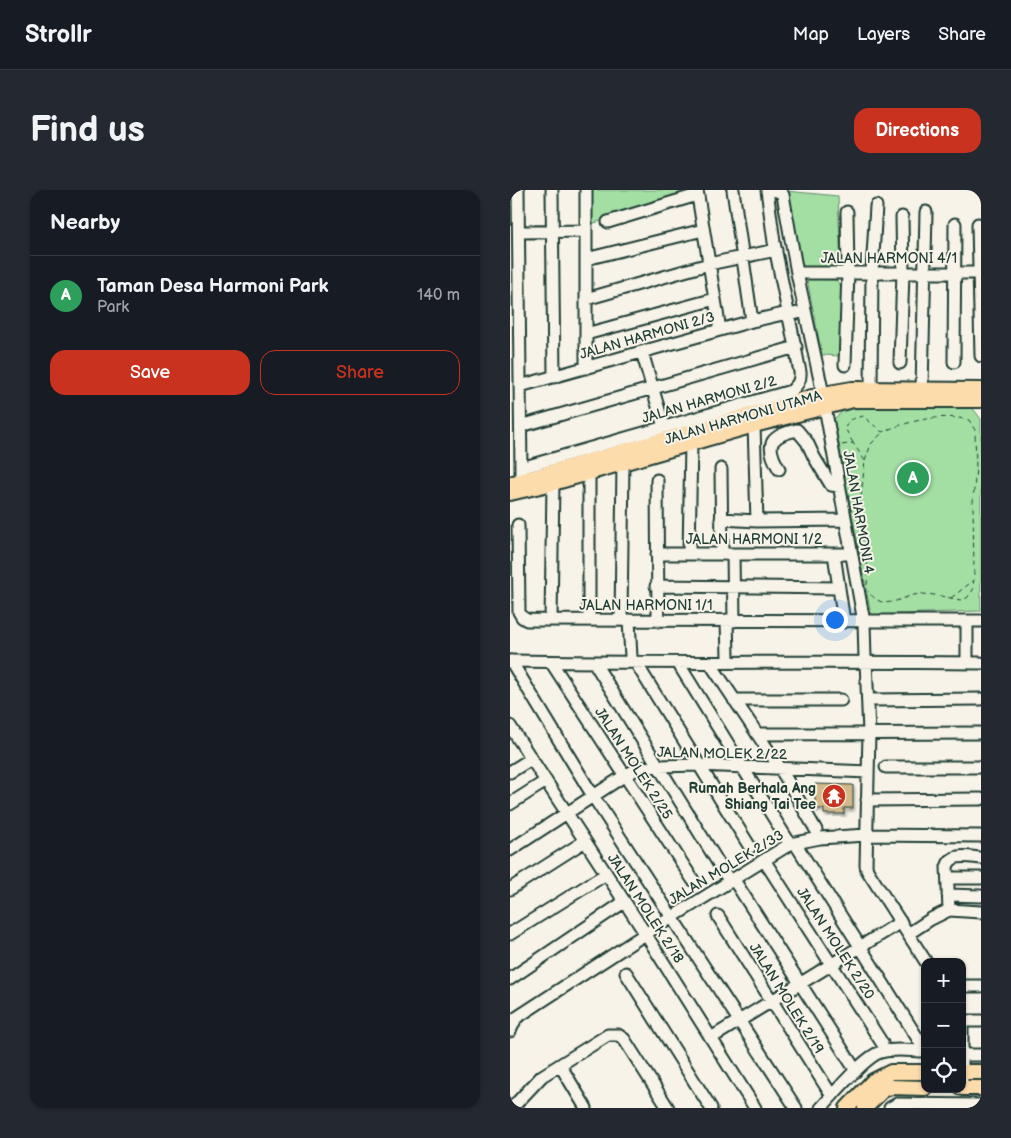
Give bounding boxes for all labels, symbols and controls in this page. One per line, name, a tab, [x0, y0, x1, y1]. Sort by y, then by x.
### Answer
text: Strollr	[25, 20, 92, 49]
text: Map	[793, 24, 829, 45]
text: Layers	[857, 24, 910, 45]
text: Share	[938, 24, 986, 45]
button: Directions	[854, 108, 981, 153]
text: Find us	[30, 109, 145, 152]
text: Nearby	[50, 210, 120, 235]
street label: JALAN HARMONI 4/1	[821, 250, 957, 267]
text: Taman Desa Harmoni Park	[97, 275, 328, 298]
text: A	[61, 286, 71, 305]
text: 140 m	[417, 286, 460, 305]
text: Park	[97, 298, 129, 317]
street label: JALAN HARMONI 2/3	[578, 308, 717, 363]
button: Save	[50, 350, 250, 395]
button: Share	[260, 350, 460, 395]
street label: JALAN HARMONI 2/2	[640, 372, 779, 427]
street label: JALAN HARMONI UTAMA	[663, 387, 824, 448]
street label: JALAN HARMONI 4	[839, 449, 878, 575]
pin: A	[897, 459, 929, 497]
street label: JALAN HARMONI 1/2	[686, 531, 823, 548]
street label: JALAN HARMONI 1/1	[579, 597, 713, 614]
your location	[822, 607, 848, 633]
street label: JALAN MOLEK 2/25	[591, 704, 676, 822]
street label: JALAN MOLEK 2/22	[657, 744, 788, 763]
place label: Rumah Berhala Ang Shiang Tai Tee	[689, 780, 816, 813]
temple icon: Rumah Berhala Ang Shiang Tai Tee	[821, 783, 847, 809]
street label: JALAN MOLEK 2/33	[666, 826, 787, 908]
street label: JALAN MOLEK 2/18	[604, 850, 687, 966]
street label: JALAN MOLEK 2/20	[793, 884, 878, 1002]
street label: JALAN MOLEK 2/19	[746, 940, 827, 1057]
map controls	[921, 958, 966, 1093]
button: +	[921, 958, 966, 1003]
button: −	[921, 1003, 966, 1048]
button: locate	[921, 1048, 966, 1093]

